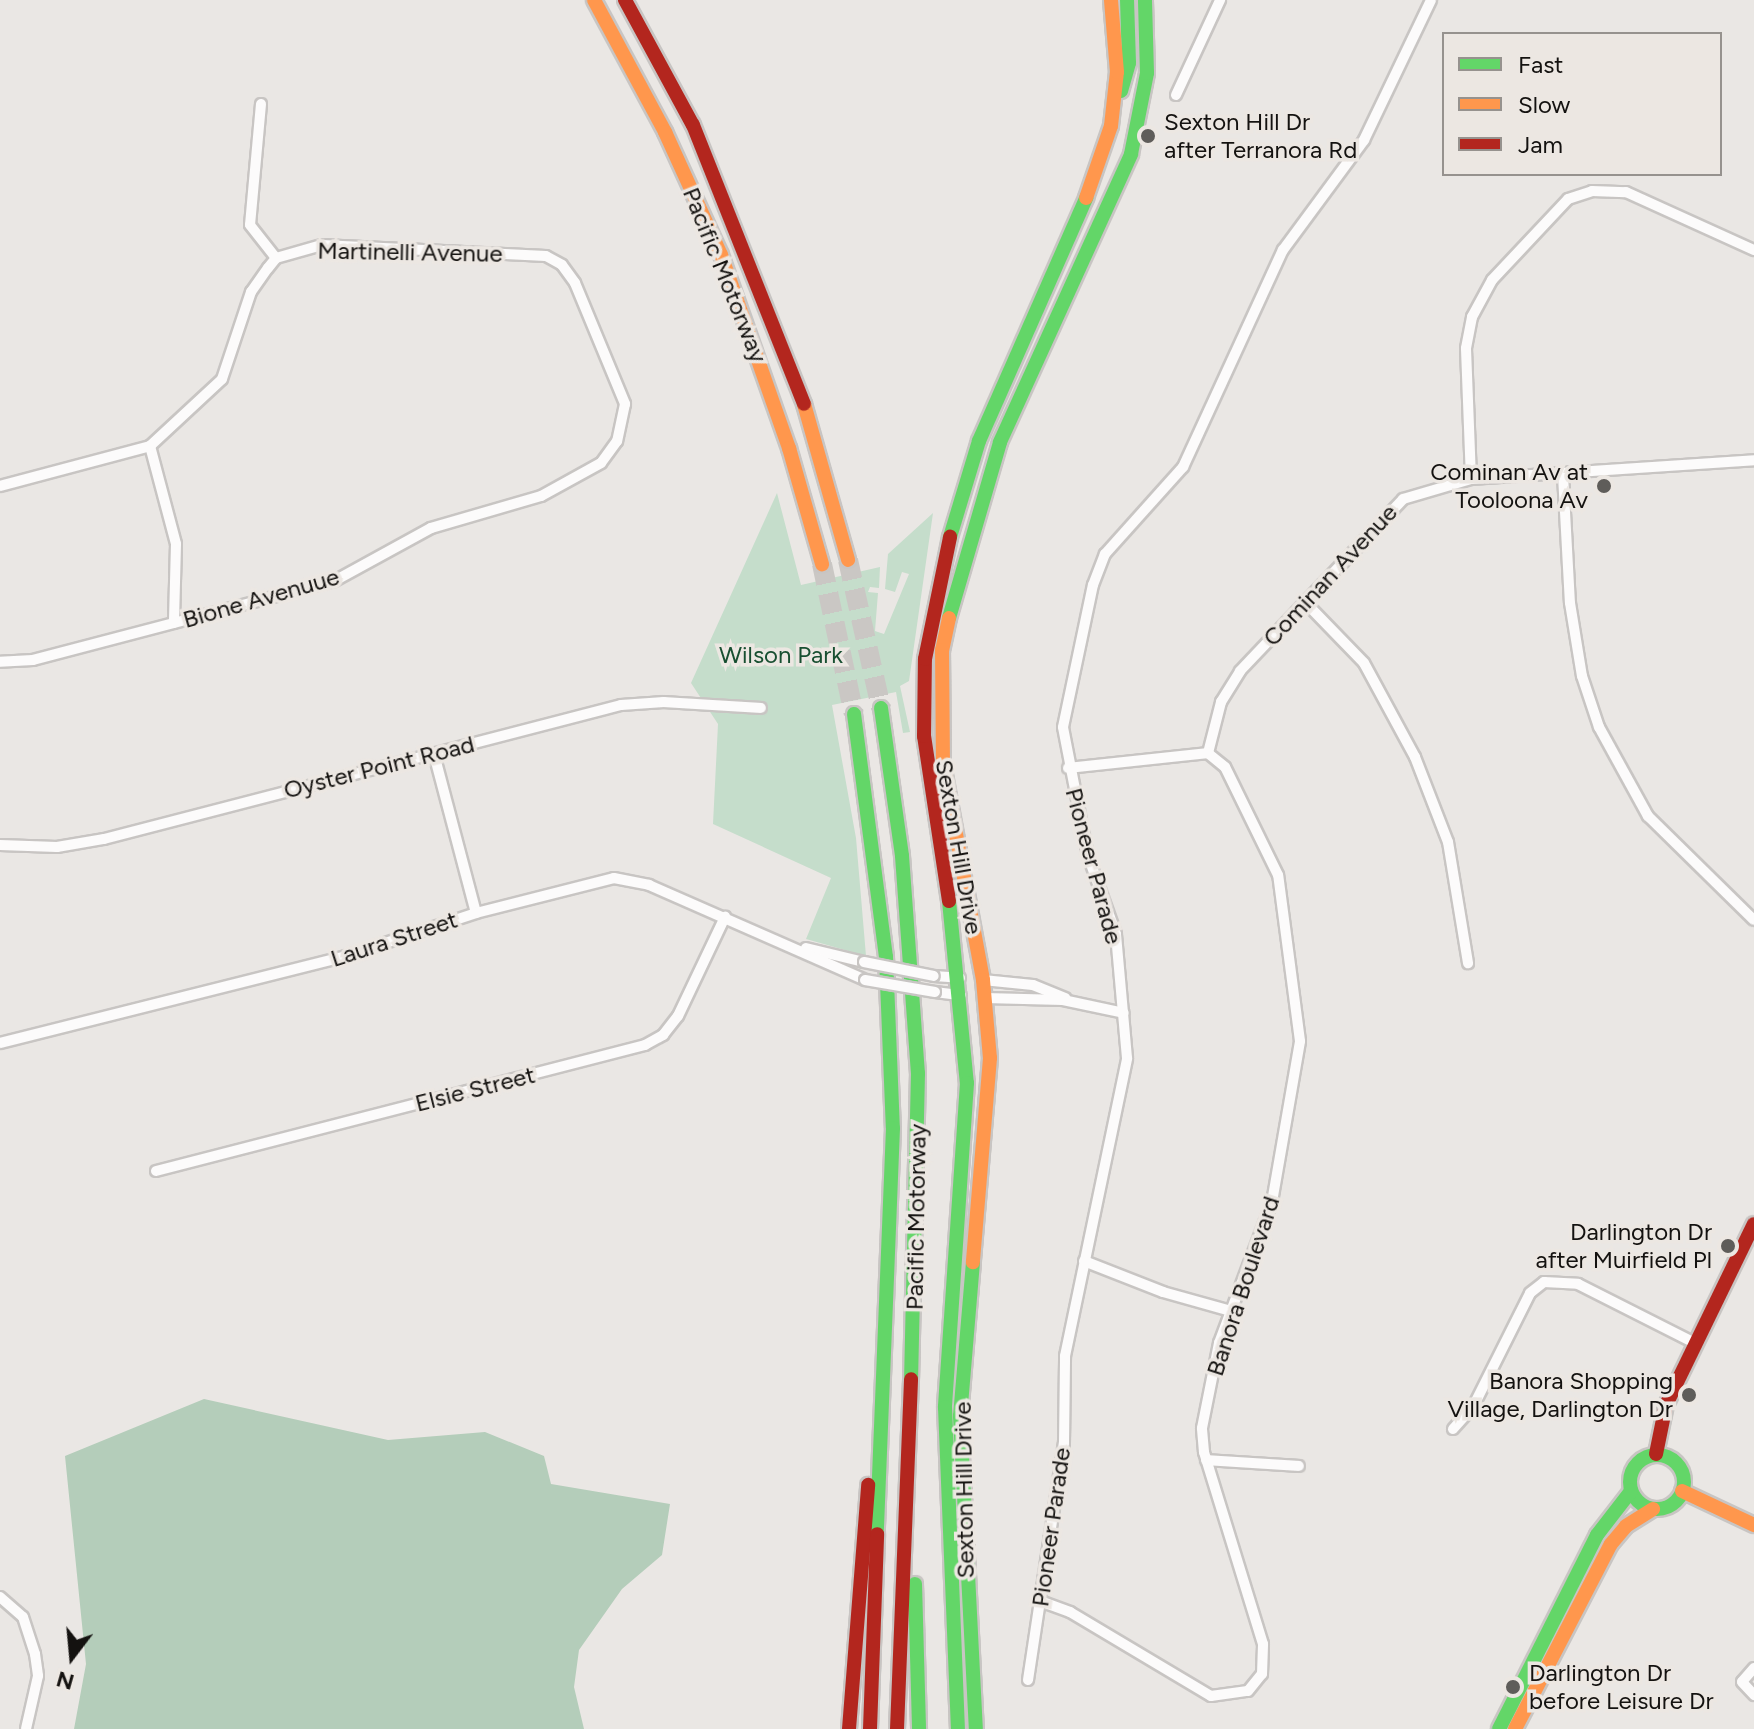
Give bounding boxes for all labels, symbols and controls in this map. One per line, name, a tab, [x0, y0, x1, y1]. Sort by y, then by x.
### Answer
legend	[1442, 32, 1722, 176]
text: Fast	[1518, 50, 1563, 79]
text: Slow	[1518, 90, 1570, 119]
place label: Sexton Hill Dr after Terranora Rd	[1164, 108, 1357, 164]
marker: Sexton Hill Dr after Terranora Rd	[1139, 127, 1157, 145]
text: Jam	[1518, 130, 1563, 159]
street label: Pacific Motorway	[677, 183, 773, 367]
street label: Martinelli Avenue	[317, 236, 503, 268]
place label: Cominan Av at Tooloona Av	[1430, 458, 1588, 514]
marker: Cominan Av at Tooloona Av	[1595, 477, 1613, 495]
street label: Cominan Avenue	[1257, 498, 1403, 652]
street label: Bione Avenuue	[180, 562, 342, 634]
park label: Wilson Park	[719, 641, 843, 669]
street label: Oyster Point Road	[281, 729, 477, 805]
street label: Sexton Hill Drive	[929, 757, 989, 937]
street label: Pioneer Parade	[1059, 785, 1129, 947]
street label: Laura Street	[327, 905, 461, 973]
street label: Elsie Street	[412, 1060, 538, 1118]
street label: Pacific Motorway	[900, 1124, 932, 1310]
street label: Banora Boulevard	[1200, 1193, 1286, 1379]
place label: Darlington Dr after Muirfield Pl	[1535, 1218, 1712, 1274]
marker: Darlington Dr after Muirfield Pl	[1719, 1237, 1737, 1255]
place label: Banora Shopping Village, Darlington Dr	[1447, 1367, 1673, 1423]
marker: Banora Shopping Village, Darlington Dr	[1680, 1386, 1698, 1404]
street label: Sexton Hill Drive	[948, 1401, 980, 1579]
street label: Pioneer Parade	[1026, 1446, 1076, 1608]
north arrow	[32, 1617, 112, 1697]
place label: Darlington Dr before Leisure Dr	[1529, 1659, 1714, 1715]
text: N	[53, 1665, 77, 1696]
marker: Darlington Dr before Leisure Dr	[1504, 1678, 1522, 1696]

